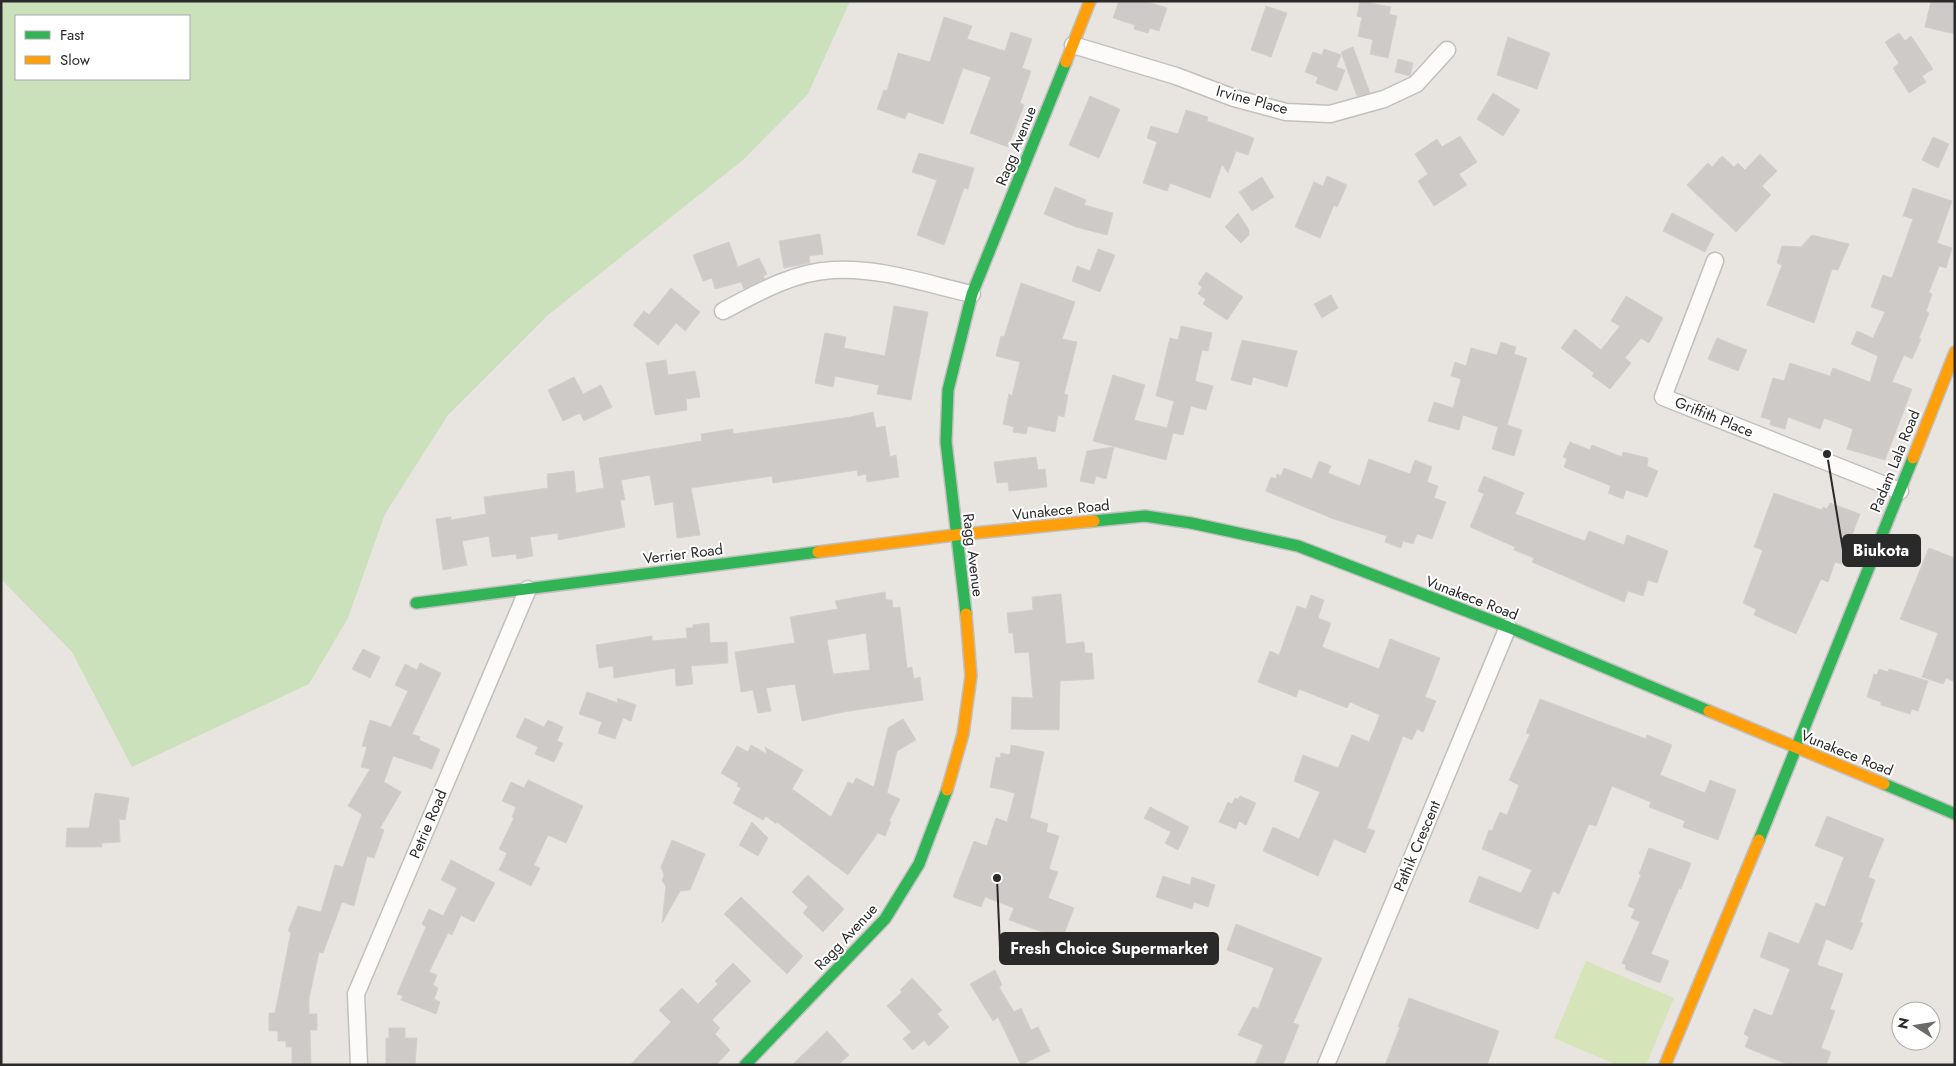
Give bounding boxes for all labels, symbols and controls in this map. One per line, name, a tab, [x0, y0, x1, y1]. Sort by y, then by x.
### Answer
legend	[15, 15, 190, 80]
text: Fast	[60, 24, 84, 46]
text: Slow	[60, 49, 91, 71]
street label: Irvine Place	[1214, 80, 1291, 120]
street label: Ragg Avenue	[990, 103, 1042, 189]
street label: Griffith Place	[1671, 391, 1757, 443]
street label: Padam Lala Road	[1864, 407, 1926, 515]
street label: Vunakece Road	[1011, 494, 1111, 526]
street label: Ragg Avenue	[957, 512, 989, 598]
callout: Biukota	[1843, 535, 1920, 566]
street label: Verrier Road	[642, 538, 724, 570]
text: Biukota	[1853, 539, 1909, 562]
street label: Vunakece Road	[1422, 570, 1522, 626]
street label: Vunakece Road	[1798, 725, 1896, 781]
street label: Petrie Road	[404, 786, 452, 862]
street label: Pathik Crescent	[1388, 797, 1446, 895]
street label: Ragg Avenue	[809, 899, 883, 975]
callout: Fresh Choice Supermarket	[1000, 933, 1218, 964]
text: Fresh Choice Supermarket	[1010, 937, 1209, 960]
north arrow	[1891, 1001, 1941, 1051]
text: N	[1892, 1016, 1914, 1031]

